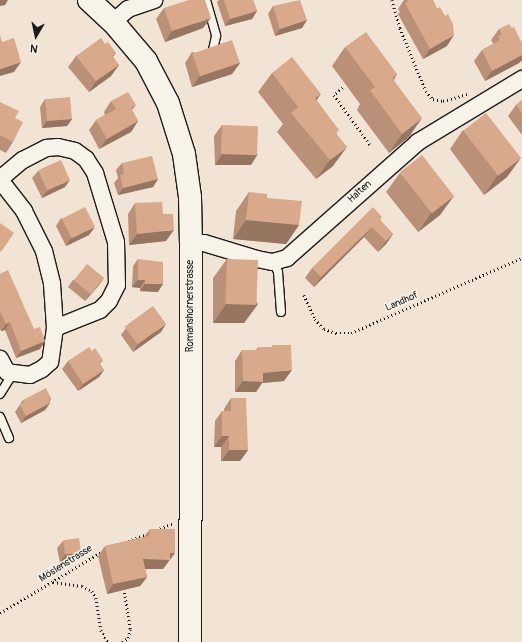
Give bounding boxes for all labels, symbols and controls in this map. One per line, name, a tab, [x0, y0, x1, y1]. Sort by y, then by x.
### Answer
north arrow	[16, 16, 56, 56]
text: N	[29, 41, 39, 55]
street label: Halten	[346, 178, 374, 206]
street label: Romanshornerstrasse	[185, 260, 197, 352]
street label: Landhof	[384, 289, 420, 315]
street label: Möslenstrasse	[37, 543, 95, 585]

